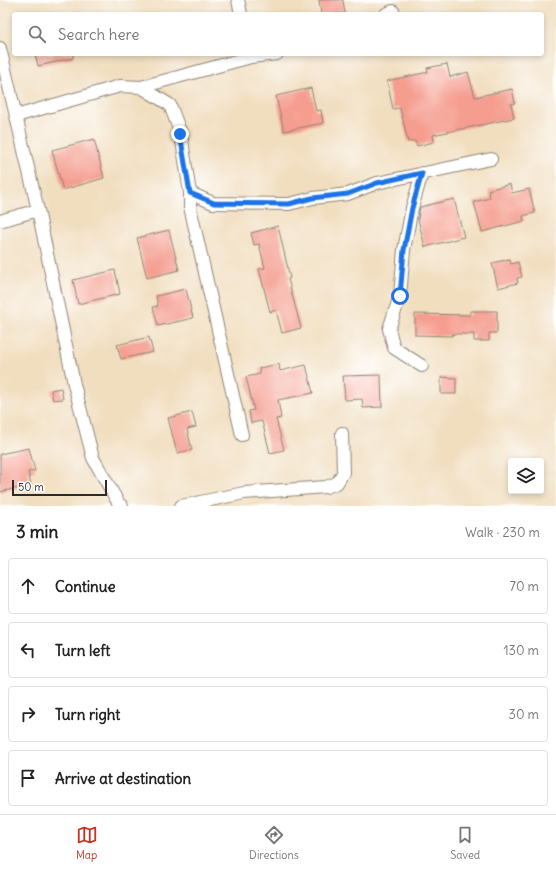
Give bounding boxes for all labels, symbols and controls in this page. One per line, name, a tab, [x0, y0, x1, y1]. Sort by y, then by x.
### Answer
search box	[12, 12, 544, 56]
icon: search	[26, 23, 48, 45]
text: Search here	[58, 25, 139, 44]
route end	[171, 125, 189, 143]
route start	[391, 287, 409, 305]
map controls	[508, 458, 544, 494]
button: layers	[508, 458, 544, 494]
scale bar	[12, 478, 107, 497]
text: 50 m	[18, 480, 44, 494]
text: 3 min	[16, 521, 58, 543]
text: Walk · 230 m	[465, 524, 540, 541]
icon: ahead	[17, 575, 39, 597]
text: Continue	[55, 577, 116, 596]
text: 70 m	[510, 578, 539, 595]
icon: left	[17, 639, 39, 661]
text: Turn left	[55, 641, 110, 660]
text: 130 m	[503, 642, 539, 659]
icon: right	[17, 703, 39, 725]
text: Turn right	[55, 705, 120, 724]
text: 30 m	[509, 706, 539, 723]
icon: arrive	[17, 767, 39, 789]
text: Arrive at destination	[55, 769, 191, 788]
tab: Map	[76, 824, 98, 862]
tab: Directions	[249, 824, 299, 862]
tab: Saved	[450, 824, 480, 862]

